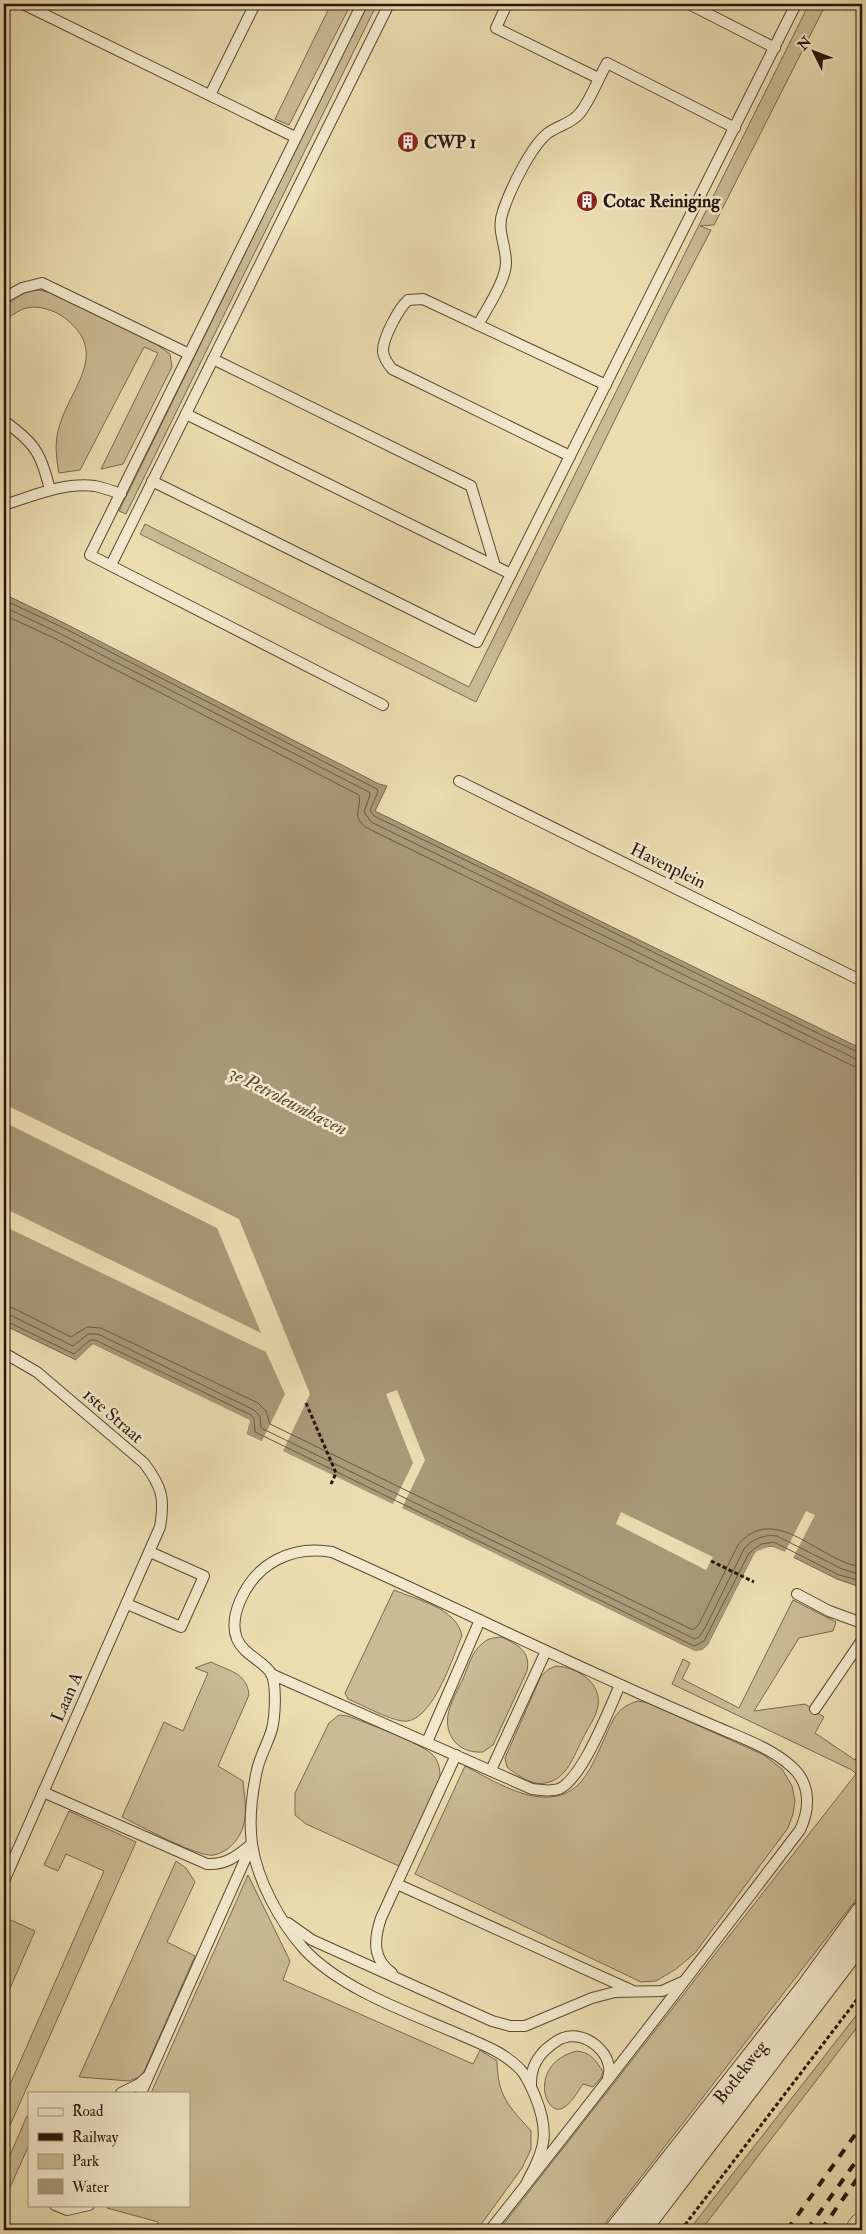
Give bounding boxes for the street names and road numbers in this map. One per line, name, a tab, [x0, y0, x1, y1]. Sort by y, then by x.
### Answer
street label: Havenplein	[626, 838, 710, 894]
street label: 1ste Straat	[78, 1383, 148, 1449]
street label: Laan A	[46, 1668, 88, 1726]
street label: Botlekweg	[708, 2035, 773, 2108]

